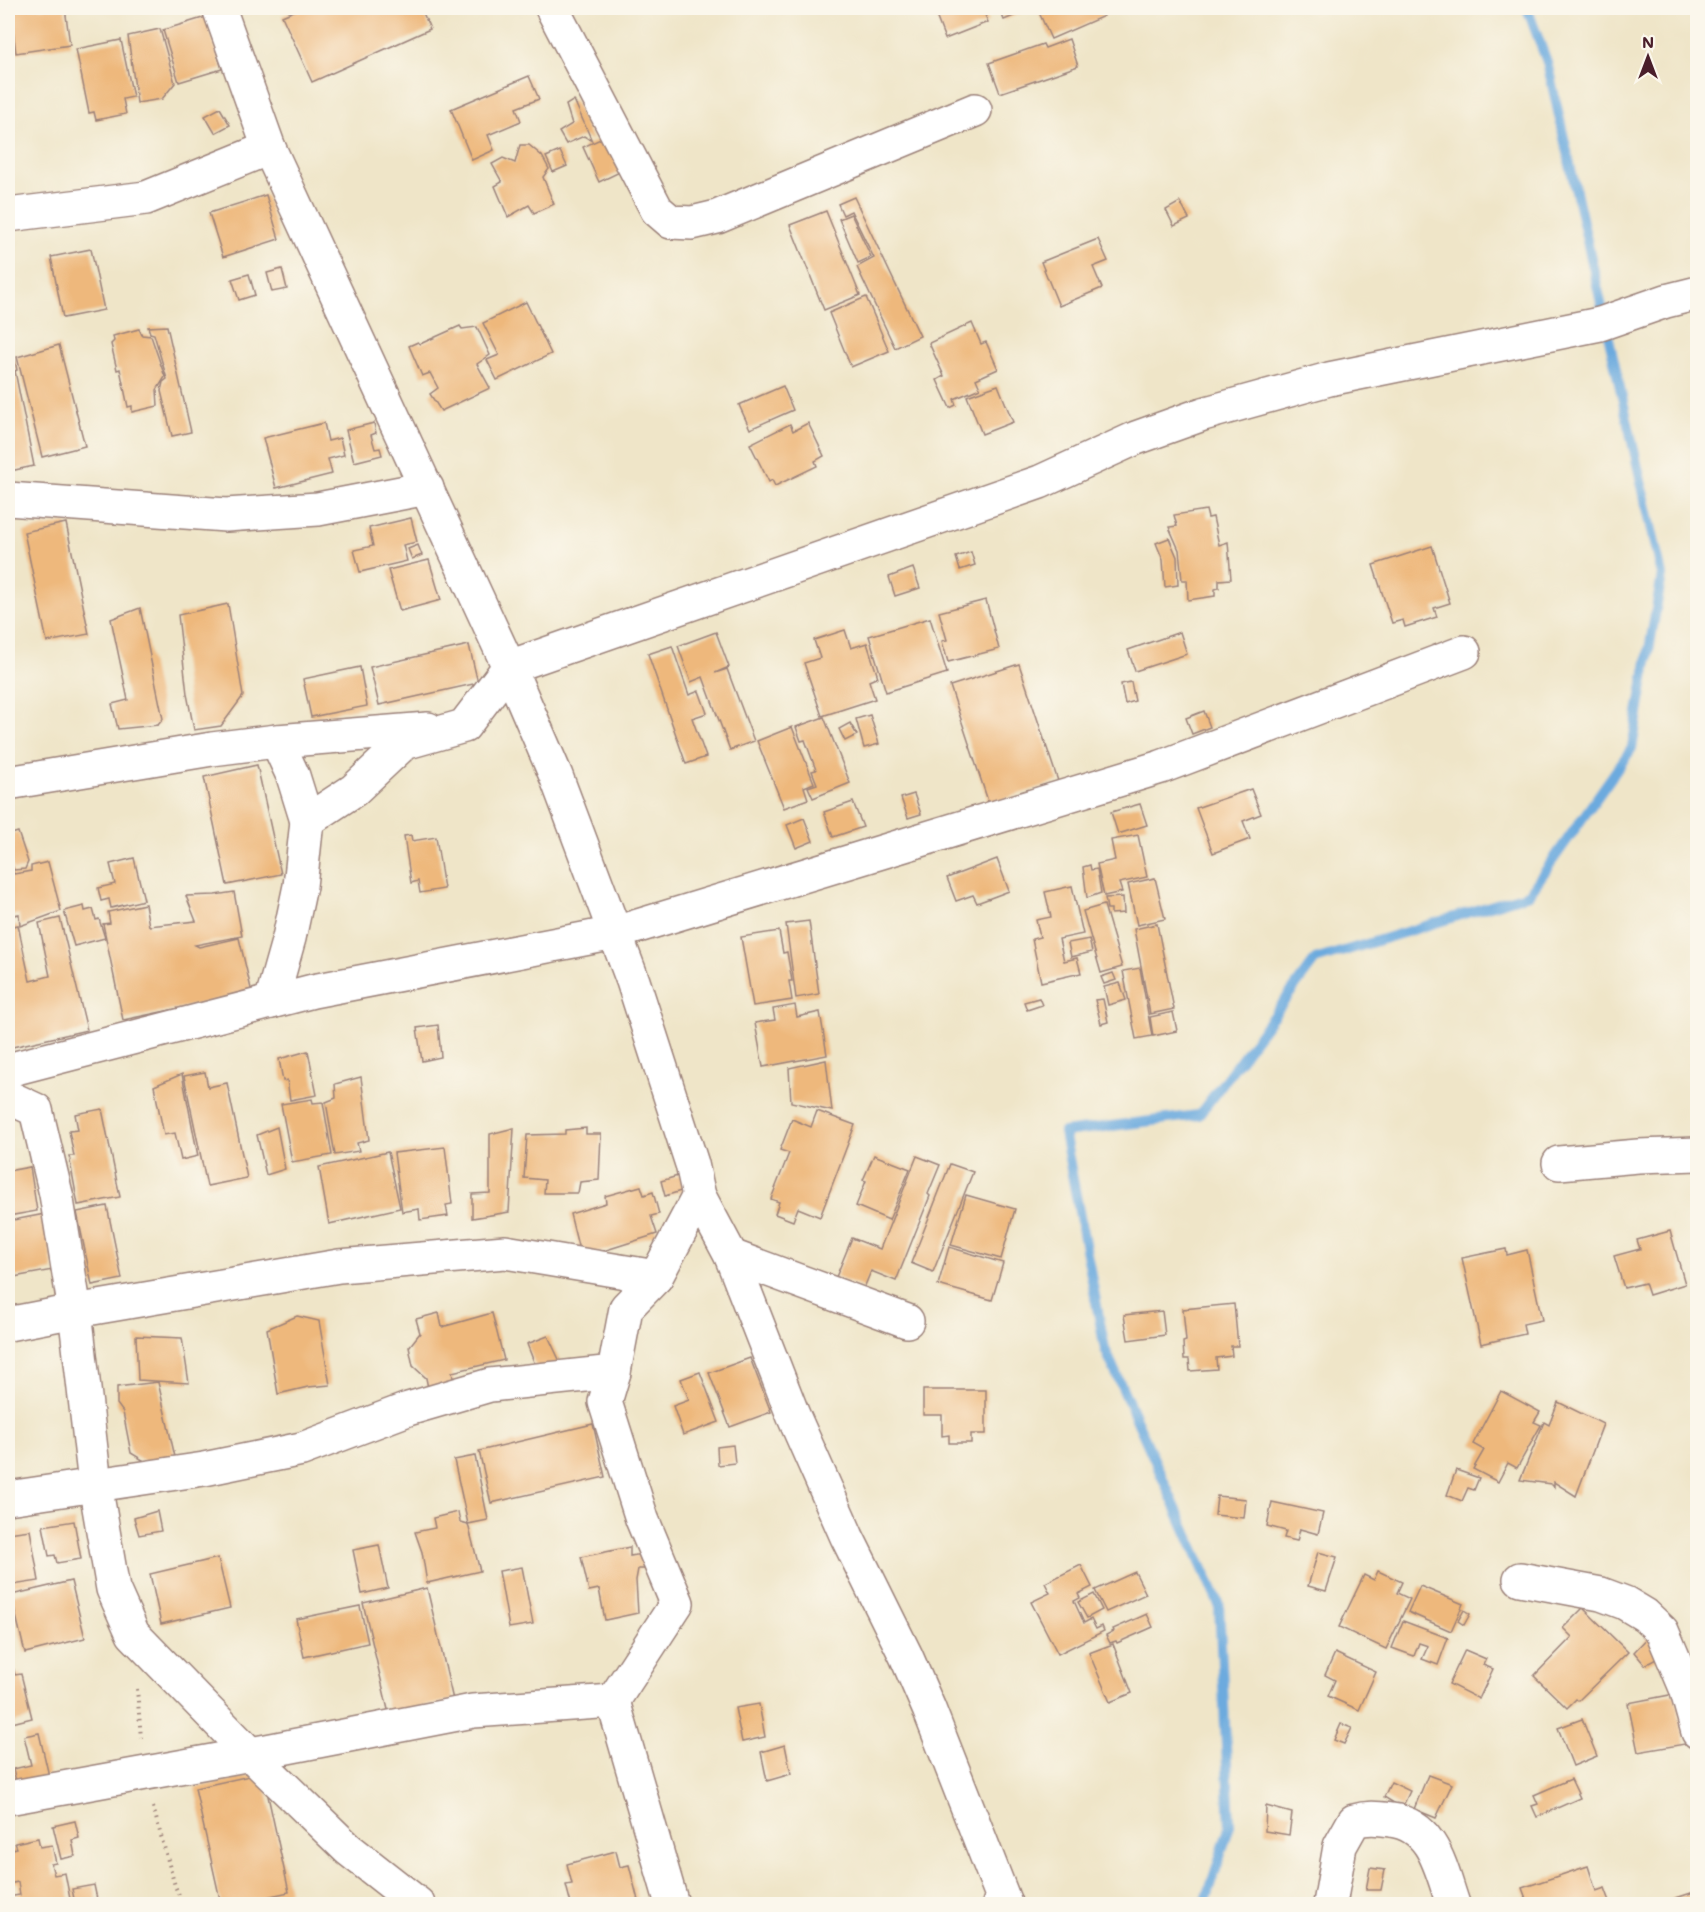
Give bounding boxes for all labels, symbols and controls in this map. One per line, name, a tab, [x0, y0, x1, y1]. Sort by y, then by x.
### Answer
north arrow	[1618, 27, 1678, 87]
text: N	[1642, 31, 1654, 52]

